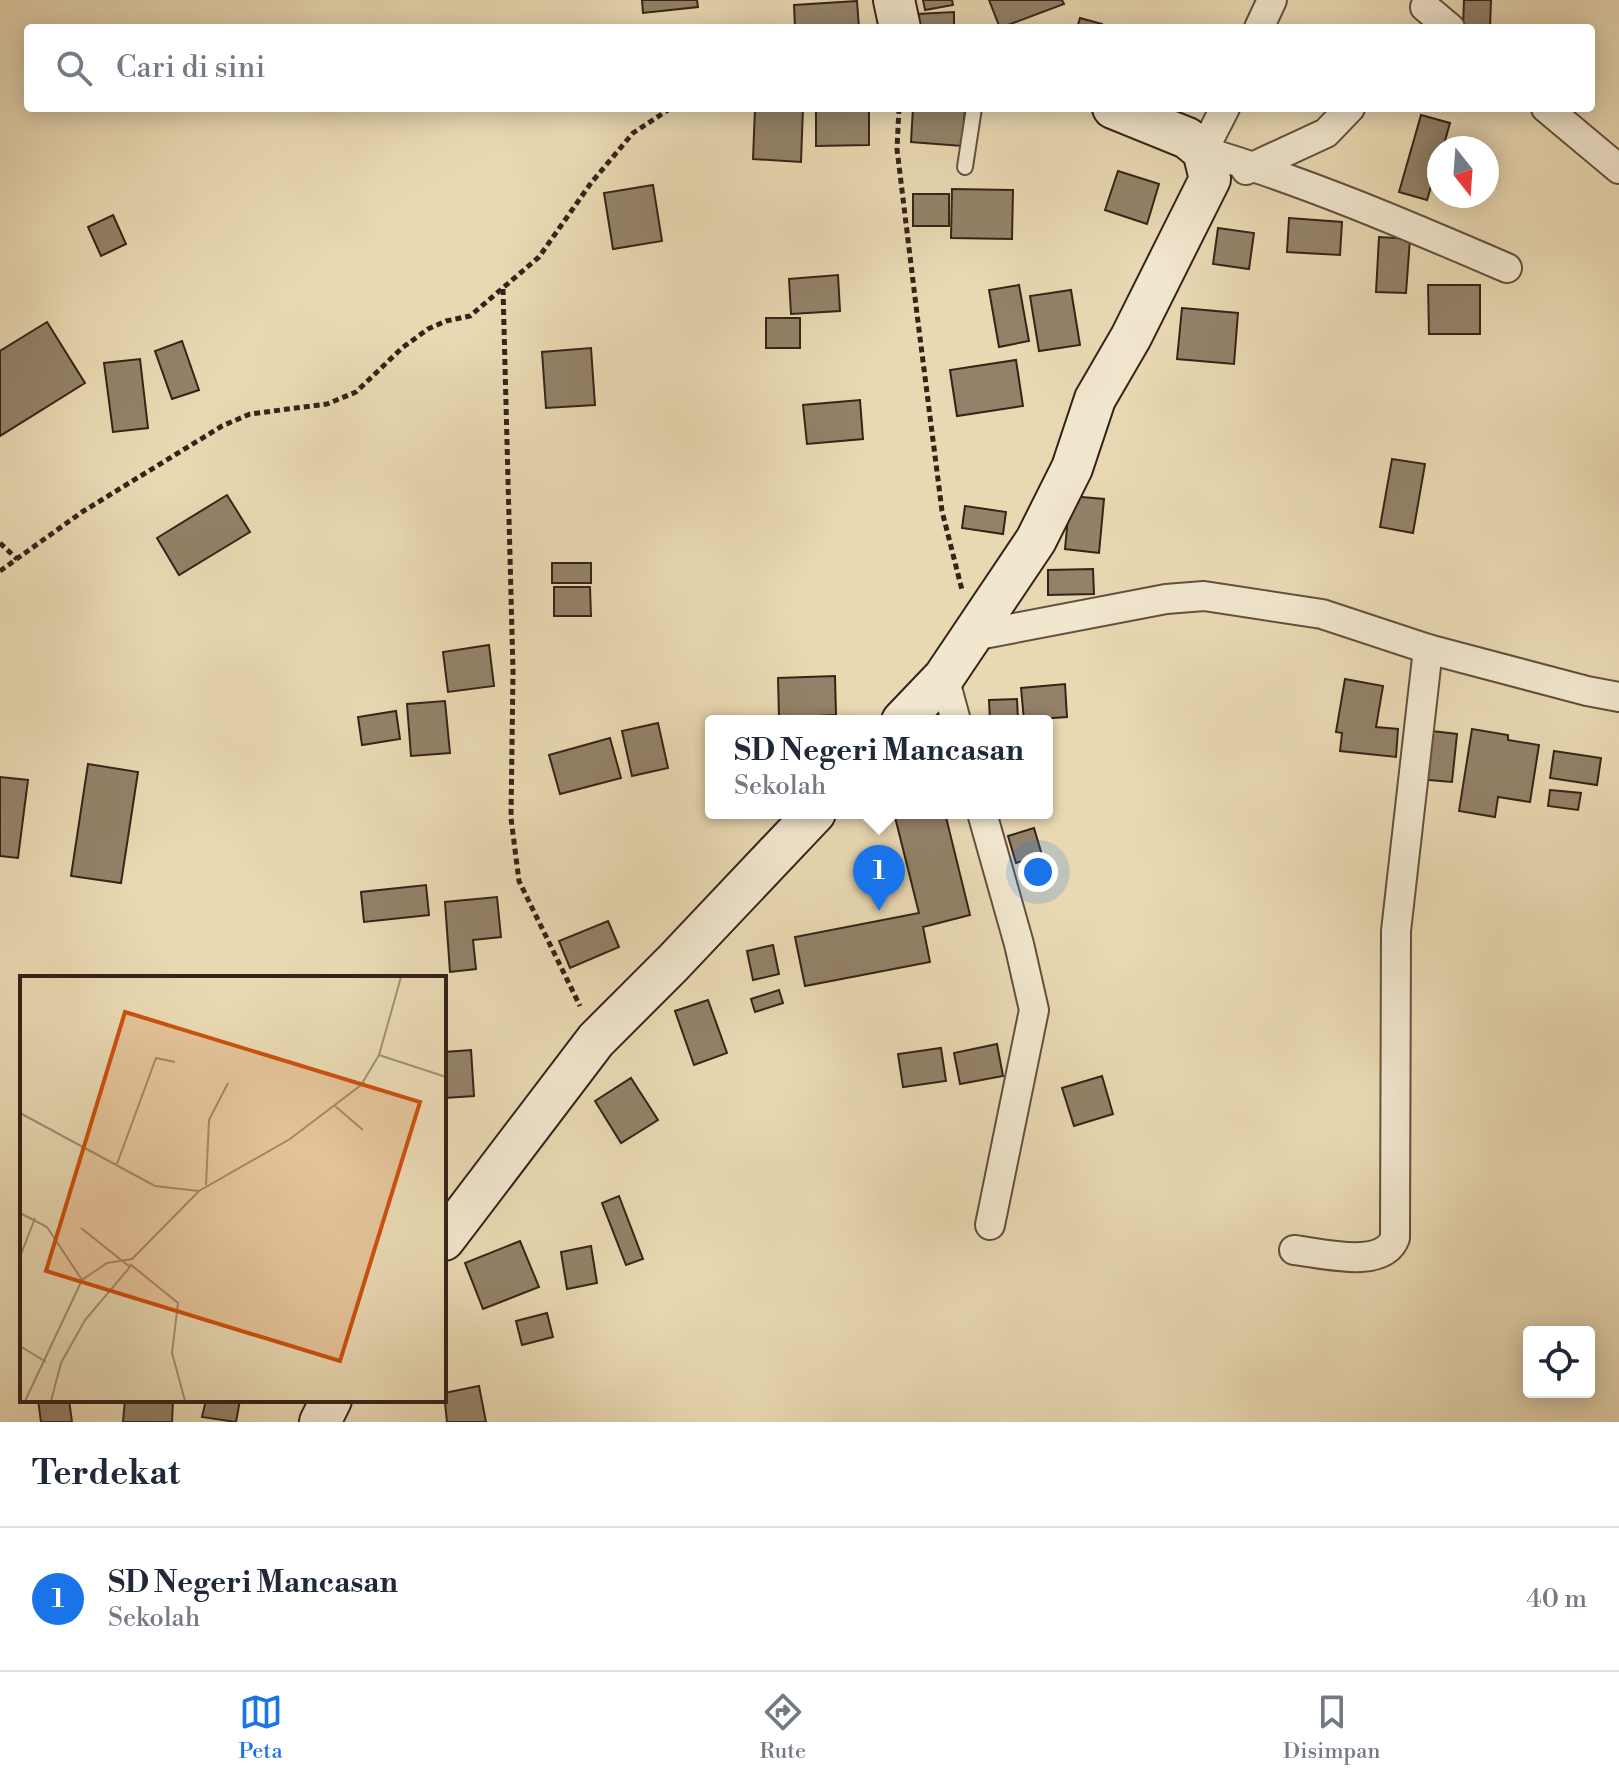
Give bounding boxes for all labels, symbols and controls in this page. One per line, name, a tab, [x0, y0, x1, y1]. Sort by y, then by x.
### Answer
search box	[24, 24, 1595, 112]
icon: search	[52, 46, 96, 90]
text: Cari di sini	[116, 49, 265, 87]
north arrow	[1427, 136, 1499, 208]
popup	[705, 715, 1053, 819]
text: SD Negeri Mancasan	[734, 732, 1024, 770]
text: Sekolah	[734, 770, 826, 802]
pin: 1	[853, 845, 905, 911]
your location	[1018, 852, 1058, 892]
inset map	[20, 976, 446, 1402]
map controls	[1523, 1326, 1595, 1398]
button: locate	[1523, 1326, 1595, 1398]
text: Terdekat	[32, 1453, 180, 1495]
text: SD Negeri Mancasan	[108, 1564, 398, 1602]
text: 1	[52, 1583, 64, 1615]
text: 40 m	[1526, 1583, 1587, 1615]
text: Sekolah	[108, 1602, 200, 1634]
tab: Peta	[239, 1690, 283, 1765]
tab: Rute	[760, 1690, 806, 1765]
tab: Disimpan	[1283, 1690, 1380, 1765]

